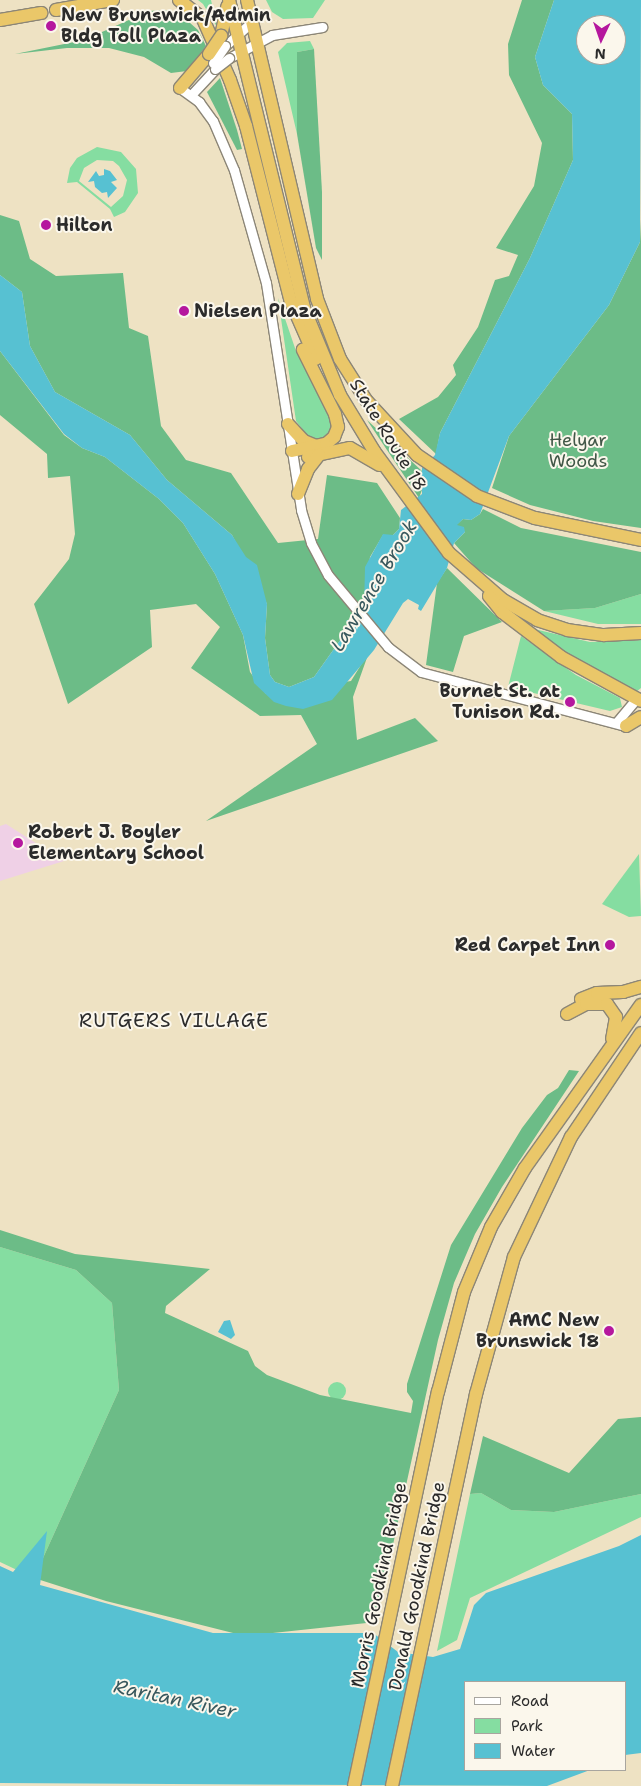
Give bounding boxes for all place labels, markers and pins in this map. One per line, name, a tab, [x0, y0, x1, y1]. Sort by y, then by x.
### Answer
place label: New Brunswick/Admin Bldg Toll Plaza	[61, 5, 271, 48]
marker: New Brunswick/Admin Bldg Toll Plaza	[45, 20, 57, 32]
place label: Hilton	[56, 214, 112, 236]
marker: Hilton	[40, 219, 52, 231]
place label: Nielsen Plaza	[194, 300, 322, 322]
marker: Nielsen Plaza	[178, 305, 190, 317]
place label: Burnet St. at Tunison Rd.	[439, 681, 560, 724]
marker: Burnet St. at Tunison Rd.	[564, 696, 576, 708]
place label: Robert J. Boyler Elementary School	[28, 822, 204, 864]
marker: Robert J. Boyler Elementary School	[12, 837, 24, 849]
place label: Red Carpet Inn	[455, 934, 600, 956]
marker: Red Carpet Inn	[604, 939, 616, 951]
place label: AMC New Brunswick 18	[476, 1310, 599, 1352]
marker: AMC New Brunswick 18	[603, 1325, 615, 1337]

